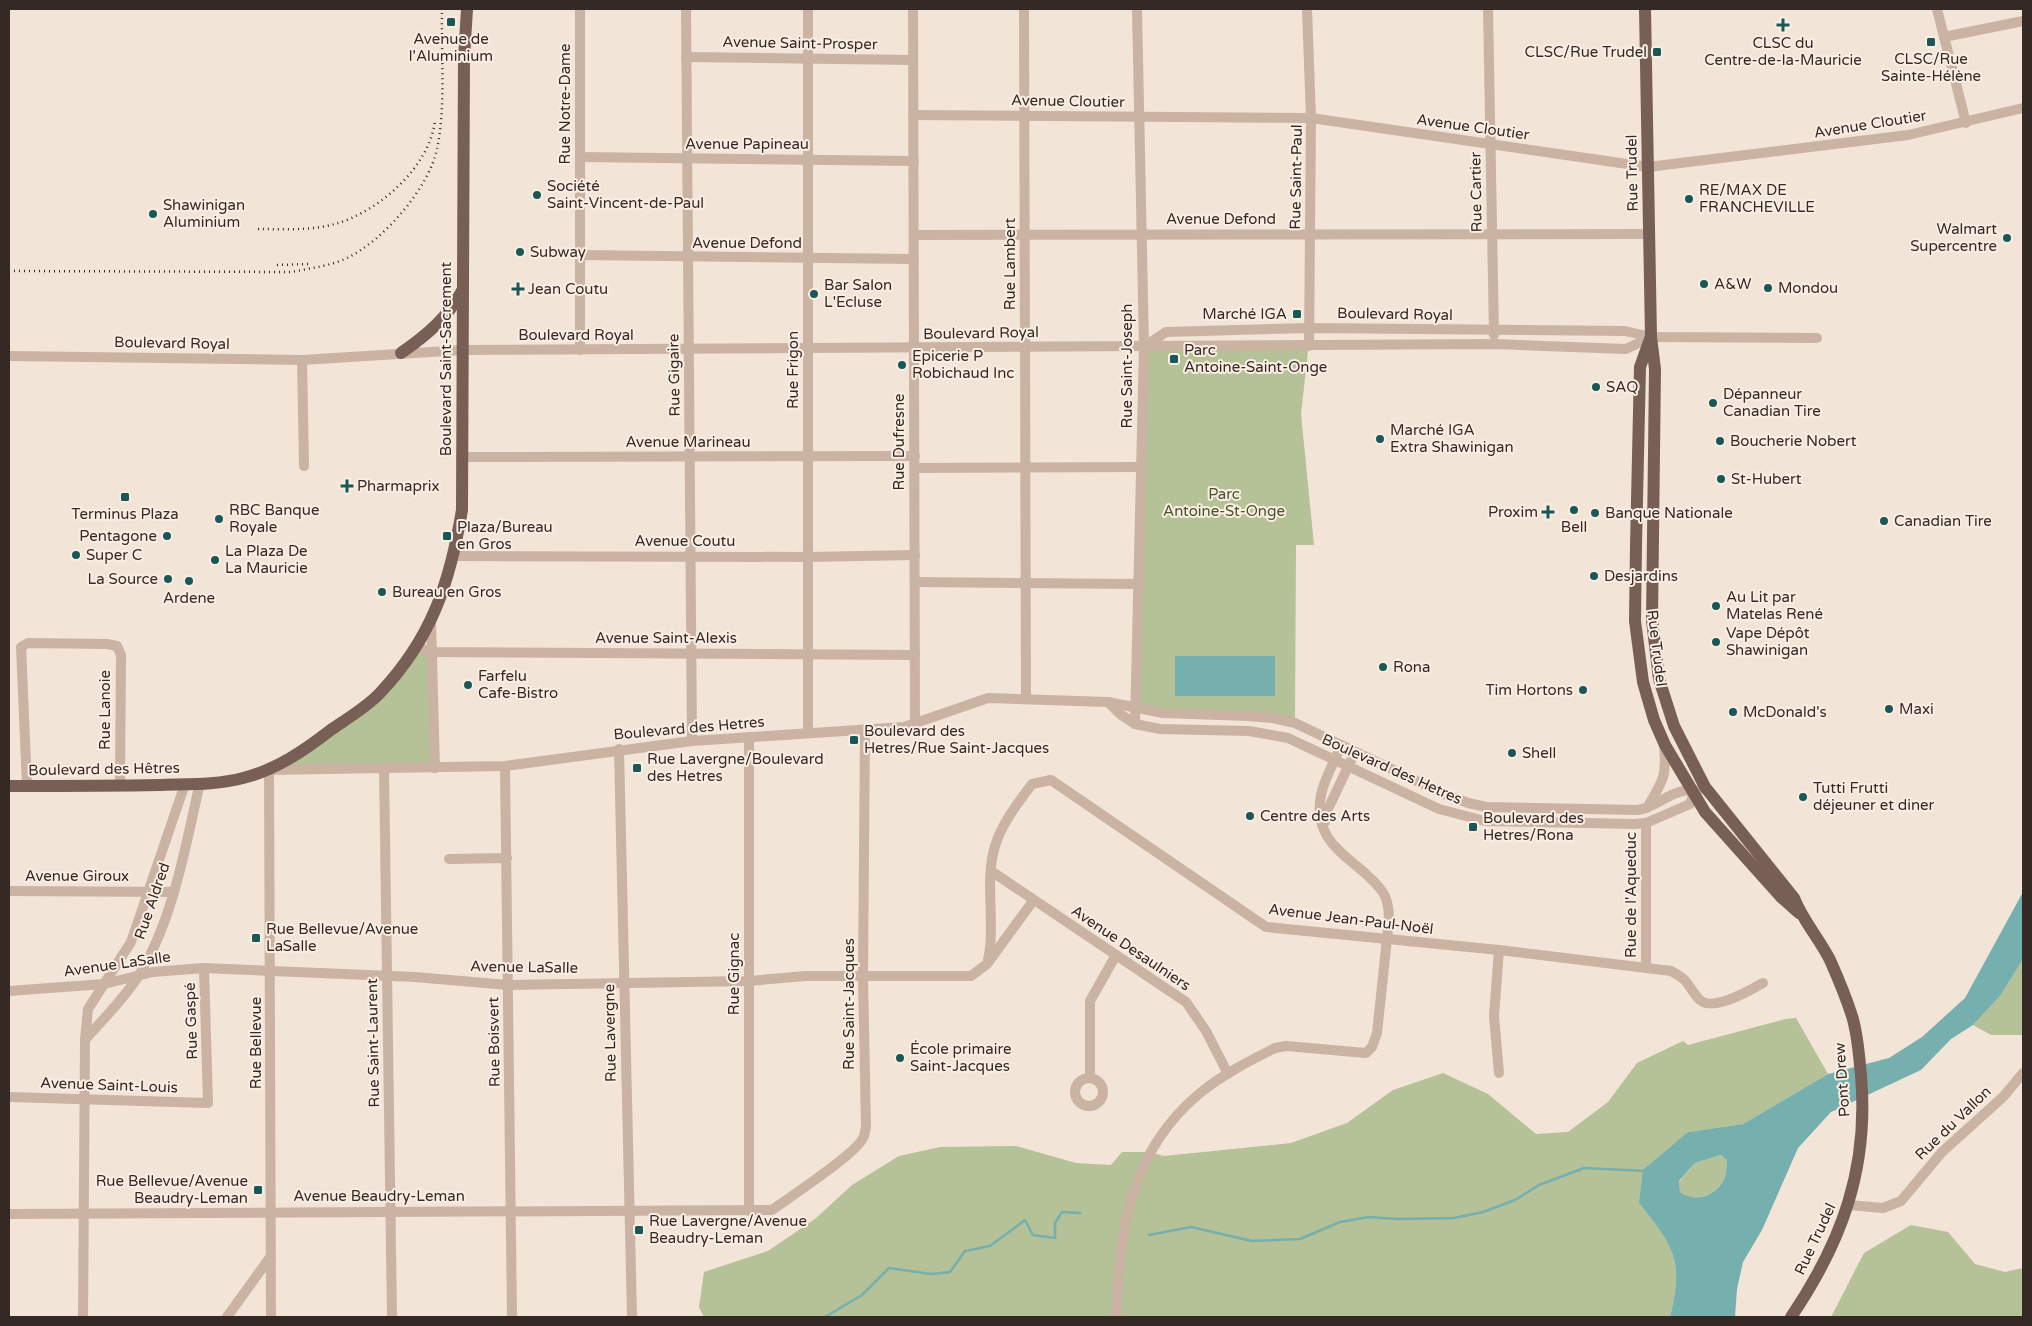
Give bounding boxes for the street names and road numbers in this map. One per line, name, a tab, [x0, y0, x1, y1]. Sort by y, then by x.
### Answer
street label: Avenue Saint-Prosper	[722, 33, 878, 53]
street label: Rue Notre-Dame	[556, 44, 574, 164]
street label: Avenue Cloutier	[1011, 91, 1125, 111]
street label: Avenue Cloutier	[1812, 106, 1928, 142]
street label: Avenue Cloutier	[1415, 110, 1531, 144]
street label: Rue Saint-Paul	[1286, 124, 1306, 230]
street label: Rue Trudel	[1622, 134, 1642, 212]
street label: Avenue Papineau	[685, 135, 809, 153]
street label: Rue Cartier	[1466, 151, 1486, 232]
street label: Avenue Defond	[1166, 210, 1276, 228]
street label: Rue Lambert	[1001, 217, 1019, 310]
street label: Avenue Defond	[692, 234, 802, 252]
street label: Boulevard Saint-Sacrement	[437, 262, 455, 456]
street label: Rue Saint-Joseph	[1118, 304, 1136, 428]
street label: Boulevard Royal	[1337, 304, 1453, 324]
street label: Boulevard Royal	[923, 323, 1039, 343]
street label: Boulevard Royal	[518, 326, 634, 344]
street label: Rue Frigon	[784, 331, 802, 409]
street label: Boulevard Royal	[114, 333, 230, 353]
street label: Rue Gigaire	[664, 333, 684, 417]
street label: Rue Dufresne	[890, 393, 908, 491]
street label: Avenue Marineau	[625, 433, 751, 451]
street label: Avenue Coutu	[635, 532, 735, 550]
street label: Rue Trudel	[1643, 609, 1671, 687]
street label: Avenue Saint-Alexis	[595, 629, 737, 647]
street label: Rue Lanoie	[96, 670, 114, 750]
street label: Boulevard des Hetres	[613, 712, 765, 744]
street label: Boulevard des Hetres	[1319, 730, 1465, 808]
street label: Boulevard des Hêtres	[28, 759, 180, 779]
street label: Rue de l'Aqueduc	[1622, 832, 1640, 958]
street label: Rue Aldred	[130, 860, 174, 942]
street label: Avenue Giroux	[25, 867, 129, 885]
street label: Avenue Jean-Paul-Noël	[1267, 900, 1435, 938]
street label: Avenue Desaulniers	[1068, 901, 1194, 995]
street label: Rue Gignac	[725, 933, 743, 1015]
street label: Rue Saint-Jacques	[840, 938, 858, 1070]
street label: Avenue LaSalle	[62, 948, 172, 980]
street label: Avenue LaSalle	[470, 957, 578, 977]
street label: Rue Saint-Laurent	[363, 978, 383, 1108]
street label: Rue Gaspé	[181, 982, 201, 1060]
street label: Rue Lavergne	[600, 984, 620, 1082]
street label: Rue Boisvert	[484, 996, 504, 1087]
street label: Rue Bellevue	[247, 997, 265, 1089]
street label: Pont Drew	[1830, 1042, 1854, 1118]
street label: Avenue Saint-Louis	[40, 1074, 178, 1096]
street label: Rue du Vallon	[1911, 1082, 1995, 1164]
street label: Avenue Beaudry-Leman	[293, 1187, 465, 1205]
street label: Rue Trudel	[1791, 1200, 1839, 1278]

